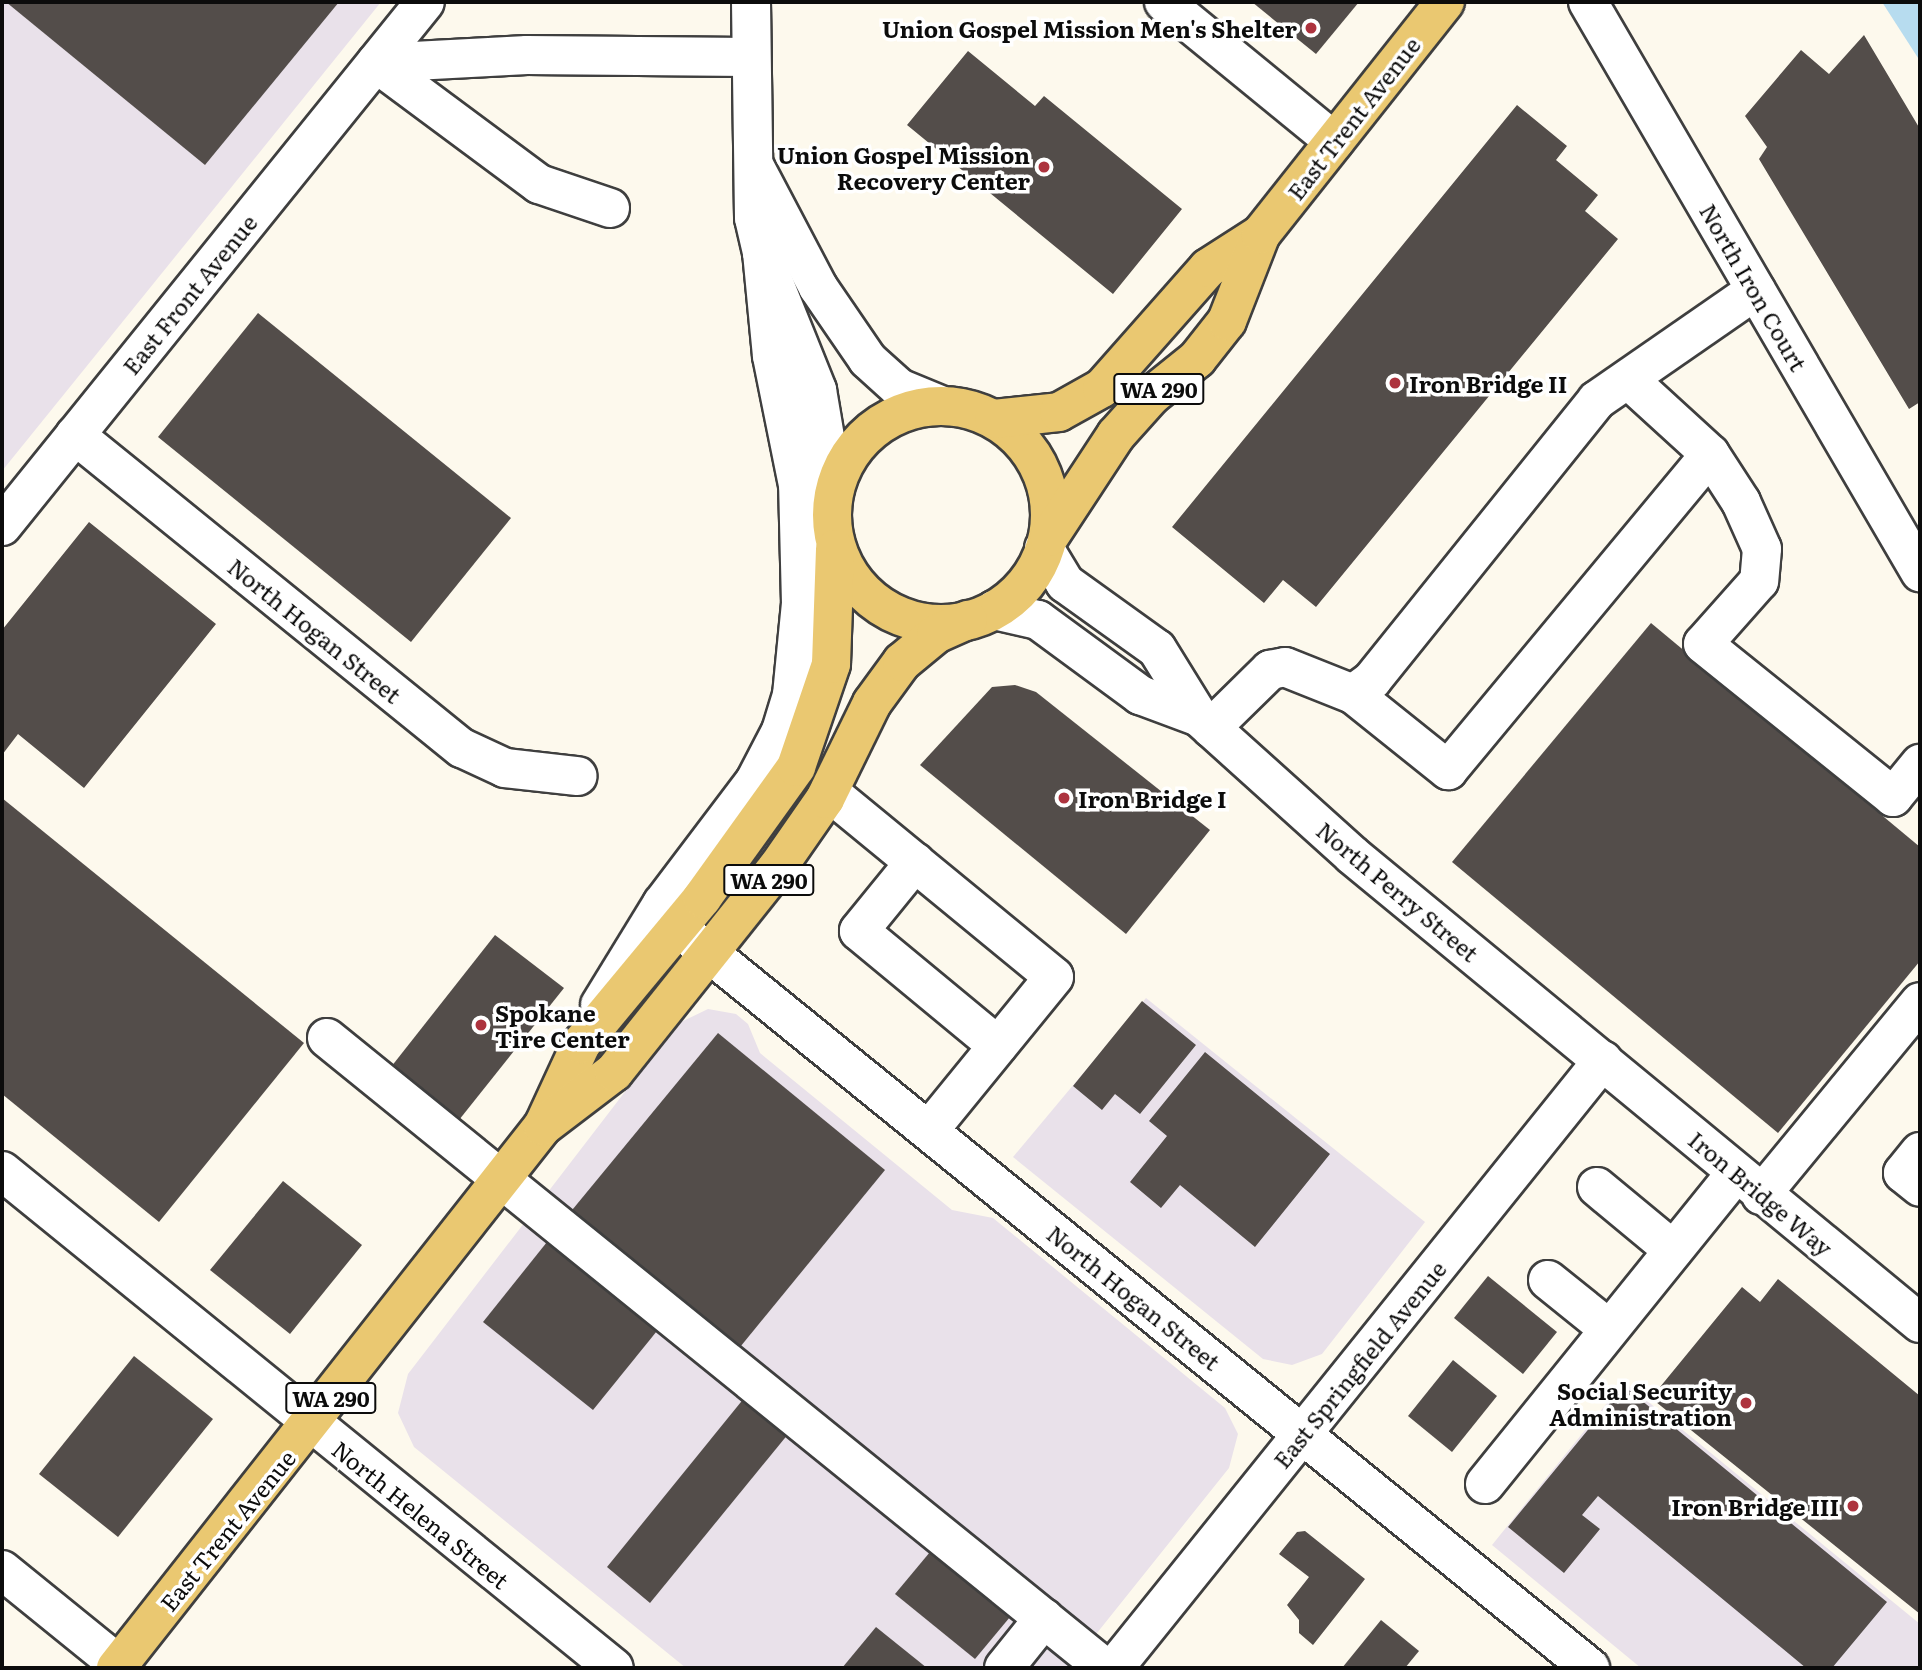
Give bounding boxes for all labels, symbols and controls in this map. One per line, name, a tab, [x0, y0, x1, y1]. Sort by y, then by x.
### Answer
place label: Union Gospel Mission Men's Shelter	[882, 14, 1297, 42]
marker: Union Gospel Mission Men's Shelter	[1303, 20, 1319, 36]
street label: East Trent Avenue	[1281, 31, 1425, 205]
place label: Union Gospel Mission Recovery Center	[777, 140, 1030, 194]
marker: Union Gospel Mission Recovery Center	[1036, 159, 1052, 175]
street label: North Iron Court	[1695, 198, 1813, 376]
street label: East Front Avenue	[116, 209, 262, 379]
place label: Iron Bridge II	[1409, 369, 1567, 397]
road number: WA 290	[1112, 372, 1206, 406]
marker: Iron Bridge II	[1387, 375, 1403, 391]
street label: North Hogan Street	[223, 552, 407, 708]
place label: Iron Bridge I	[1078, 784, 1227, 812]
marker: Iron Bridge I	[1056, 790, 1072, 806]
street label: North Perry Street	[1312, 815, 1484, 967]
road number: WA 290	[722, 862, 816, 898]
place label: Spokane Tire Center	[495, 998, 630, 1052]
marker: Spokane Tire Center	[473, 1017, 489, 1033]
street label: Iron Bridge Way	[1684, 1125, 1838, 1261]
street label: North Hogan Street	[1042, 1219, 1226, 1375]
street label: East Springfield Avenue	[1267, 1255, 1451, 1473]
place label: Social Security Administration	[1549, 1376, 1732, 1430]
road number: WA 290	[284, 1380, 378, 1416]
marker: Social Security Administration	[1738, 1395, 1754, 1411]
street label: North Helena Street	[327, 1434, 515, 1594]
street label: East Trent Avenue	[154, 1444, 300, 1616]
place label: Iron Bridge III	[1671, 1492, 1839, 1520]
marker: Iron Bridge III	[1845, 1498, 1861, 1514]

